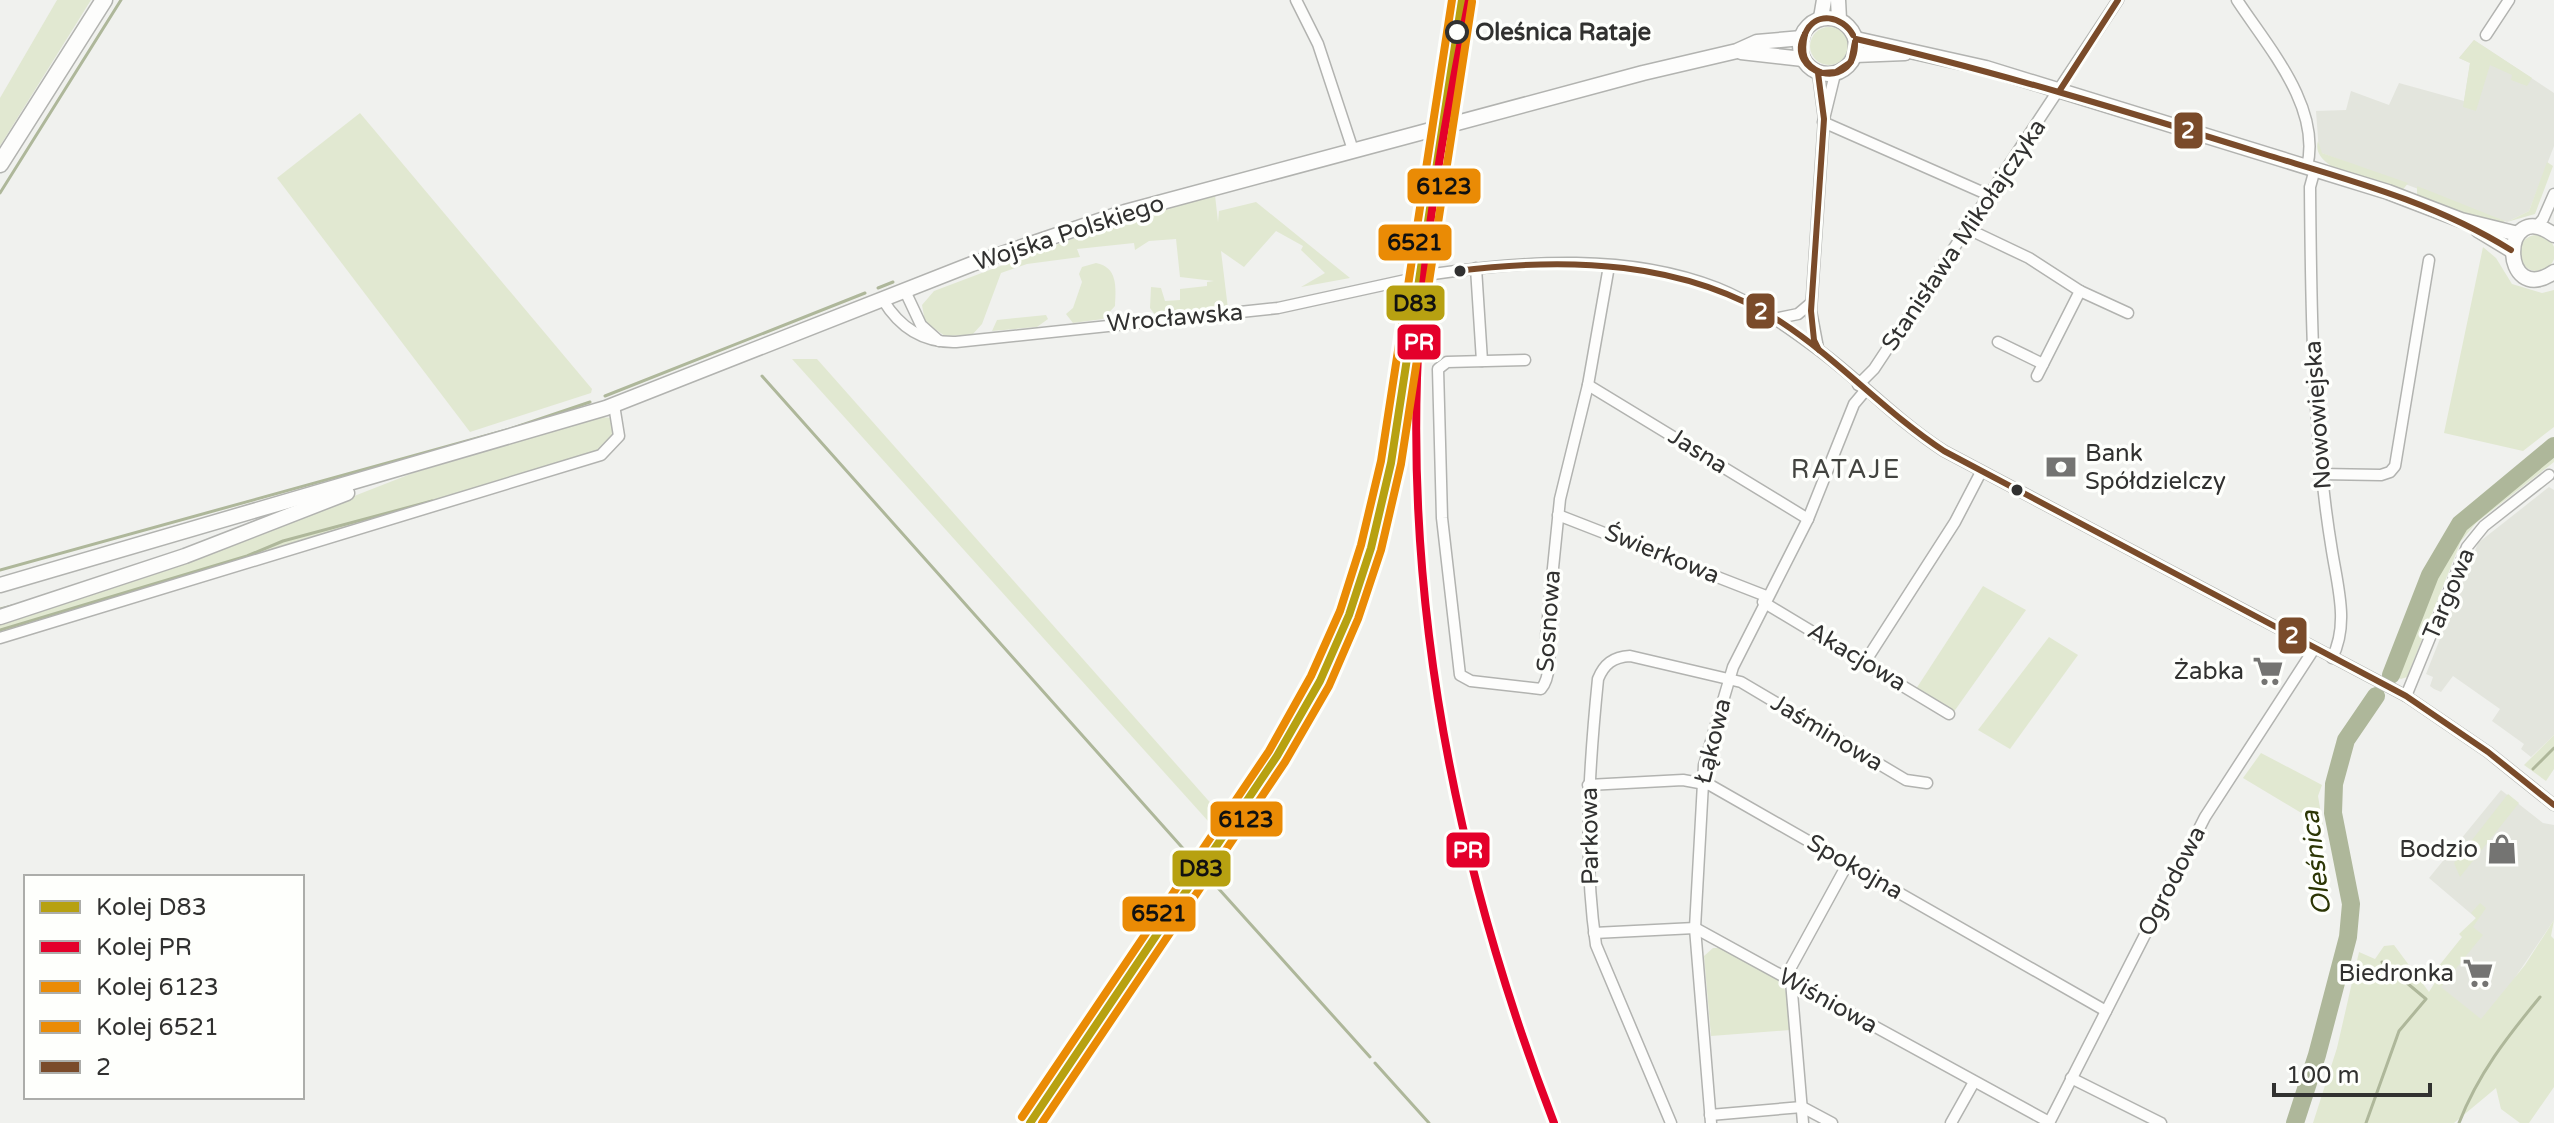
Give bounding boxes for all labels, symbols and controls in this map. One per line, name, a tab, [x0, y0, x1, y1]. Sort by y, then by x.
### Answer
place label: Oleśnica Rataje	[1475, 18, 1652, 47]
marker: Oleśnica Rataje	[1446, 21, 1468, 43]
line badge: 2	[2173, 111, 2204, 150]
street label: Stanisława Mikołajczyka	[1876, 114, 2052, 356]
text: 2	[2181, 118, 2195, 144]
line badge: 6123	[1406, 167, 1482, 205]
text: 6123	[1416, 174, 1472, 200]
street label: Wojska Polskiego	[970, 189, 1168, 277]
line badge: 6521	[1377, 223, 1453, 262]
text: 6521	[1387, 230, 1443, 256]
unlabelled marker	[1452, 263, 1468, 279]
line badge: D83	[1385, 284, 1446, 322]
text: D83	[1393, 291, 1437, 317]
line badge: 2	[1745, 292, 1776, 330]
street label: Wrocławska	[1106, 298, 1244, 338]
text: 2	[1754, 299, 1768, 325]
line badge: PR	[1396, 323, 1442, 361]
text: PR	[1404, 330, 1434, 356]
street label: Nowowiejska	[2298, 340, 2338, 490]
street label: Jasna	[1663, 422, 1733, 480]
place label: Bank Spółdzielczy	[2085, 439, 2226, 496]
bank icon: Bank Spółdzielczy	[2044, 450, 2078, 484]
district label: RATAJE	[1791, 454, 1901, 485]
unlabelled marker	[2009, 482, 2025, 498]
street label: Świerkowa	[1600, 517, 1724, 590]
street label: Targowa	[2417, 544, 2481, 644]
street label: Sosnowa	[1531, 569, 1567, 673]
street label: Akacjowa	[1802, 616, 1912, 698]
line badge: 2	[2277, 616, 2308, 655]
text: 2	[2285, 623, 2299, 649]
supermarket icon: Żabka	[2251, 654, 2285, 688]
place label: Żabka	[2174, 657, 2244, 686]
street label: Jaśminowa	[1766, 688, 1888, 778]
street label: Łąkowa	[1688, 695, 1738, 787]
street label: Parkowa	[1575, 787, 1605, 885]
line badge: 6123	[1209, 800, 1284, 838]
text: 6123	[1218, 807, 1274, 833]
water label: Oleśnica	[2294, 807, 2338, 917]
street label: Ogrodowa	[2132, 821, 2212, 941]
street label: Spokojna	[1802, 828, 1908, 906]
line badge: PR	[1445, 831, 1491, 869]
shop icon: Bodzio	[2485, 832, 2519, 866]
place label: Bodzio	[2399, 835, 2478, 864]
text: PR	[1453, 838, 1483, 864]
line badge: D83	[1171, 849, 1232, 888]
text: D83	[1179, 856, 1223, 882]
legend	[24, 875, 304, 1099]
text: Kolej D83	[96, 893, 207, 922]
line badge: 6521	[1121, 895, 1197, 933]
text: 6521	[1131, 901, 1187, 927]
text: Kolej PR	[96, 933, 192, 962]
supermarket icon: Biedronka	[2461, 956, 2495, 990]
place label: Biedronka	[2338, 959, 2454, 988]
street label: Wiśniowa	[1773, 962, 1883, 1040]
text: Kolej 6123	[96, 973, 219, 1002]
text: Kolej 6521	[96, 1013, 219, 1042]
scale bar	[2274, 1047, 2430, 1097]
text: 2	[96, 1053, 111, 1082]
text: 100 m	[2286, 1061, 2360, 1090]

